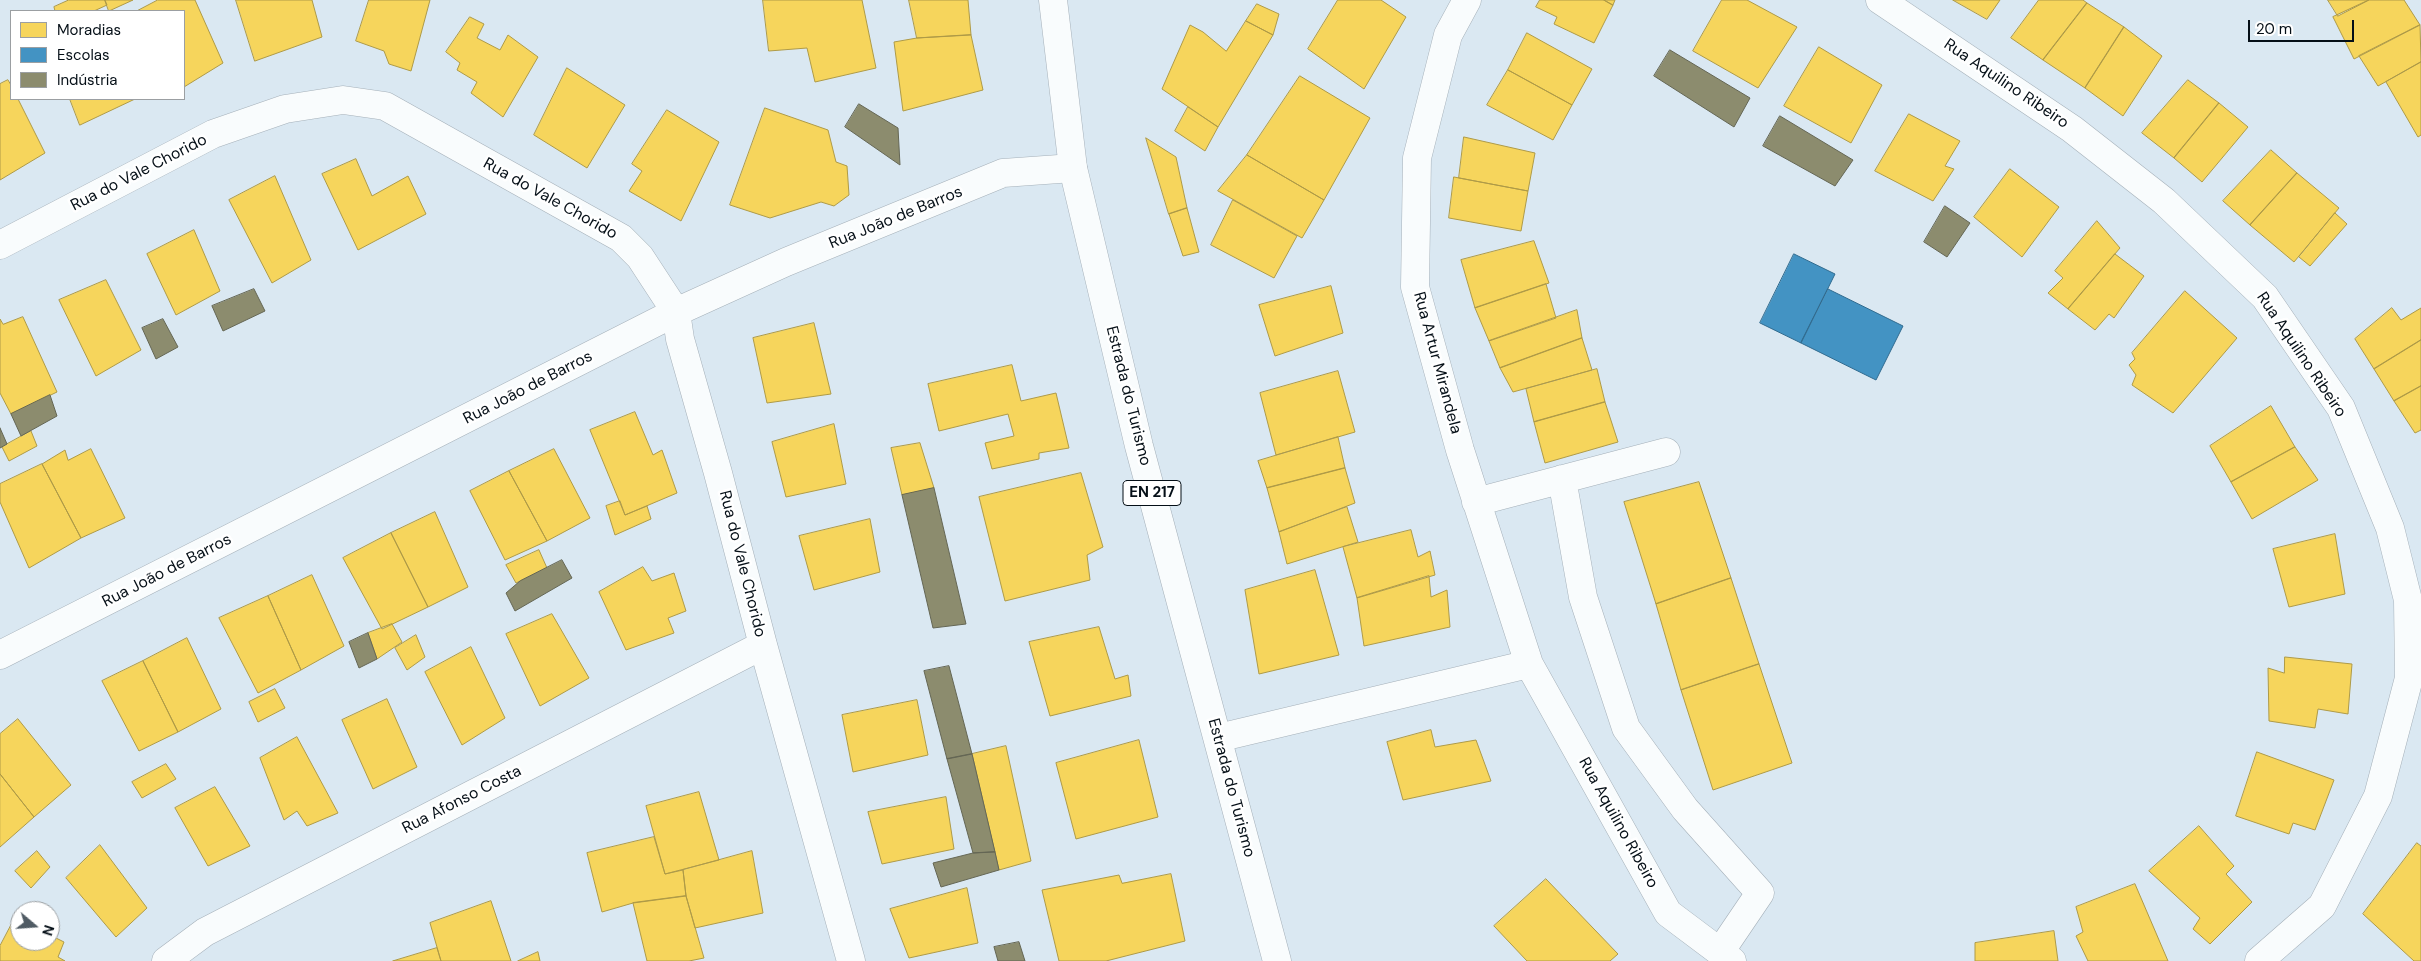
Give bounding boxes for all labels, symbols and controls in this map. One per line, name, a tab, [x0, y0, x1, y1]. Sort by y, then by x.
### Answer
legend	[10, 10, 185, 100]
scale bar	[2251, 10, 2357, 42]
text: 20 m	[2256, 19, 2292, 39]
text: Moradias	[57, 20, 121, 40]
street label: Rua Aquilino Ribeiro	[1940, 35, 2072, 133]
text: Escolas	[57, 45, 110, 65]
text: Indústria	[57, 70, 118, 90]
street label: Rua do Vale Chorido	[68, 130, 210, 216]
street label: Rua do Vale Chorido	[480, 154, 620, 244]
street label: Rua João de Barros	[826, 182, 966, 254]
street label: Rua Aquilino Ribeiro	[2252, 289, 2350, 421]
street label: Rua Artur Mirandela	[1409, 290, 1465, 436]
street label: Estrada do Turismo	[1101, 324, 1155, 468]
street label: Rua João de Barros	[460, 347, 596, 429]
road number: EN 217	[1123, 480, 1181, 506]
street label: Rua do Vale Chorido	[715, 489, 769, 639]
street label: Rua João de Barros	[99, 530, 235, 612]
street label: Estrada do Turismo	[1203, 716, 1259, 860]
street label: Rua Aquilino Ribeiro	[1574, 754, 1662, 892]
street label: Rua Afonso Costa	[399, 762, 525, 838]
north arrow	[10, 901, 60, 951]
text: N	[38, 923, 58, 938]

